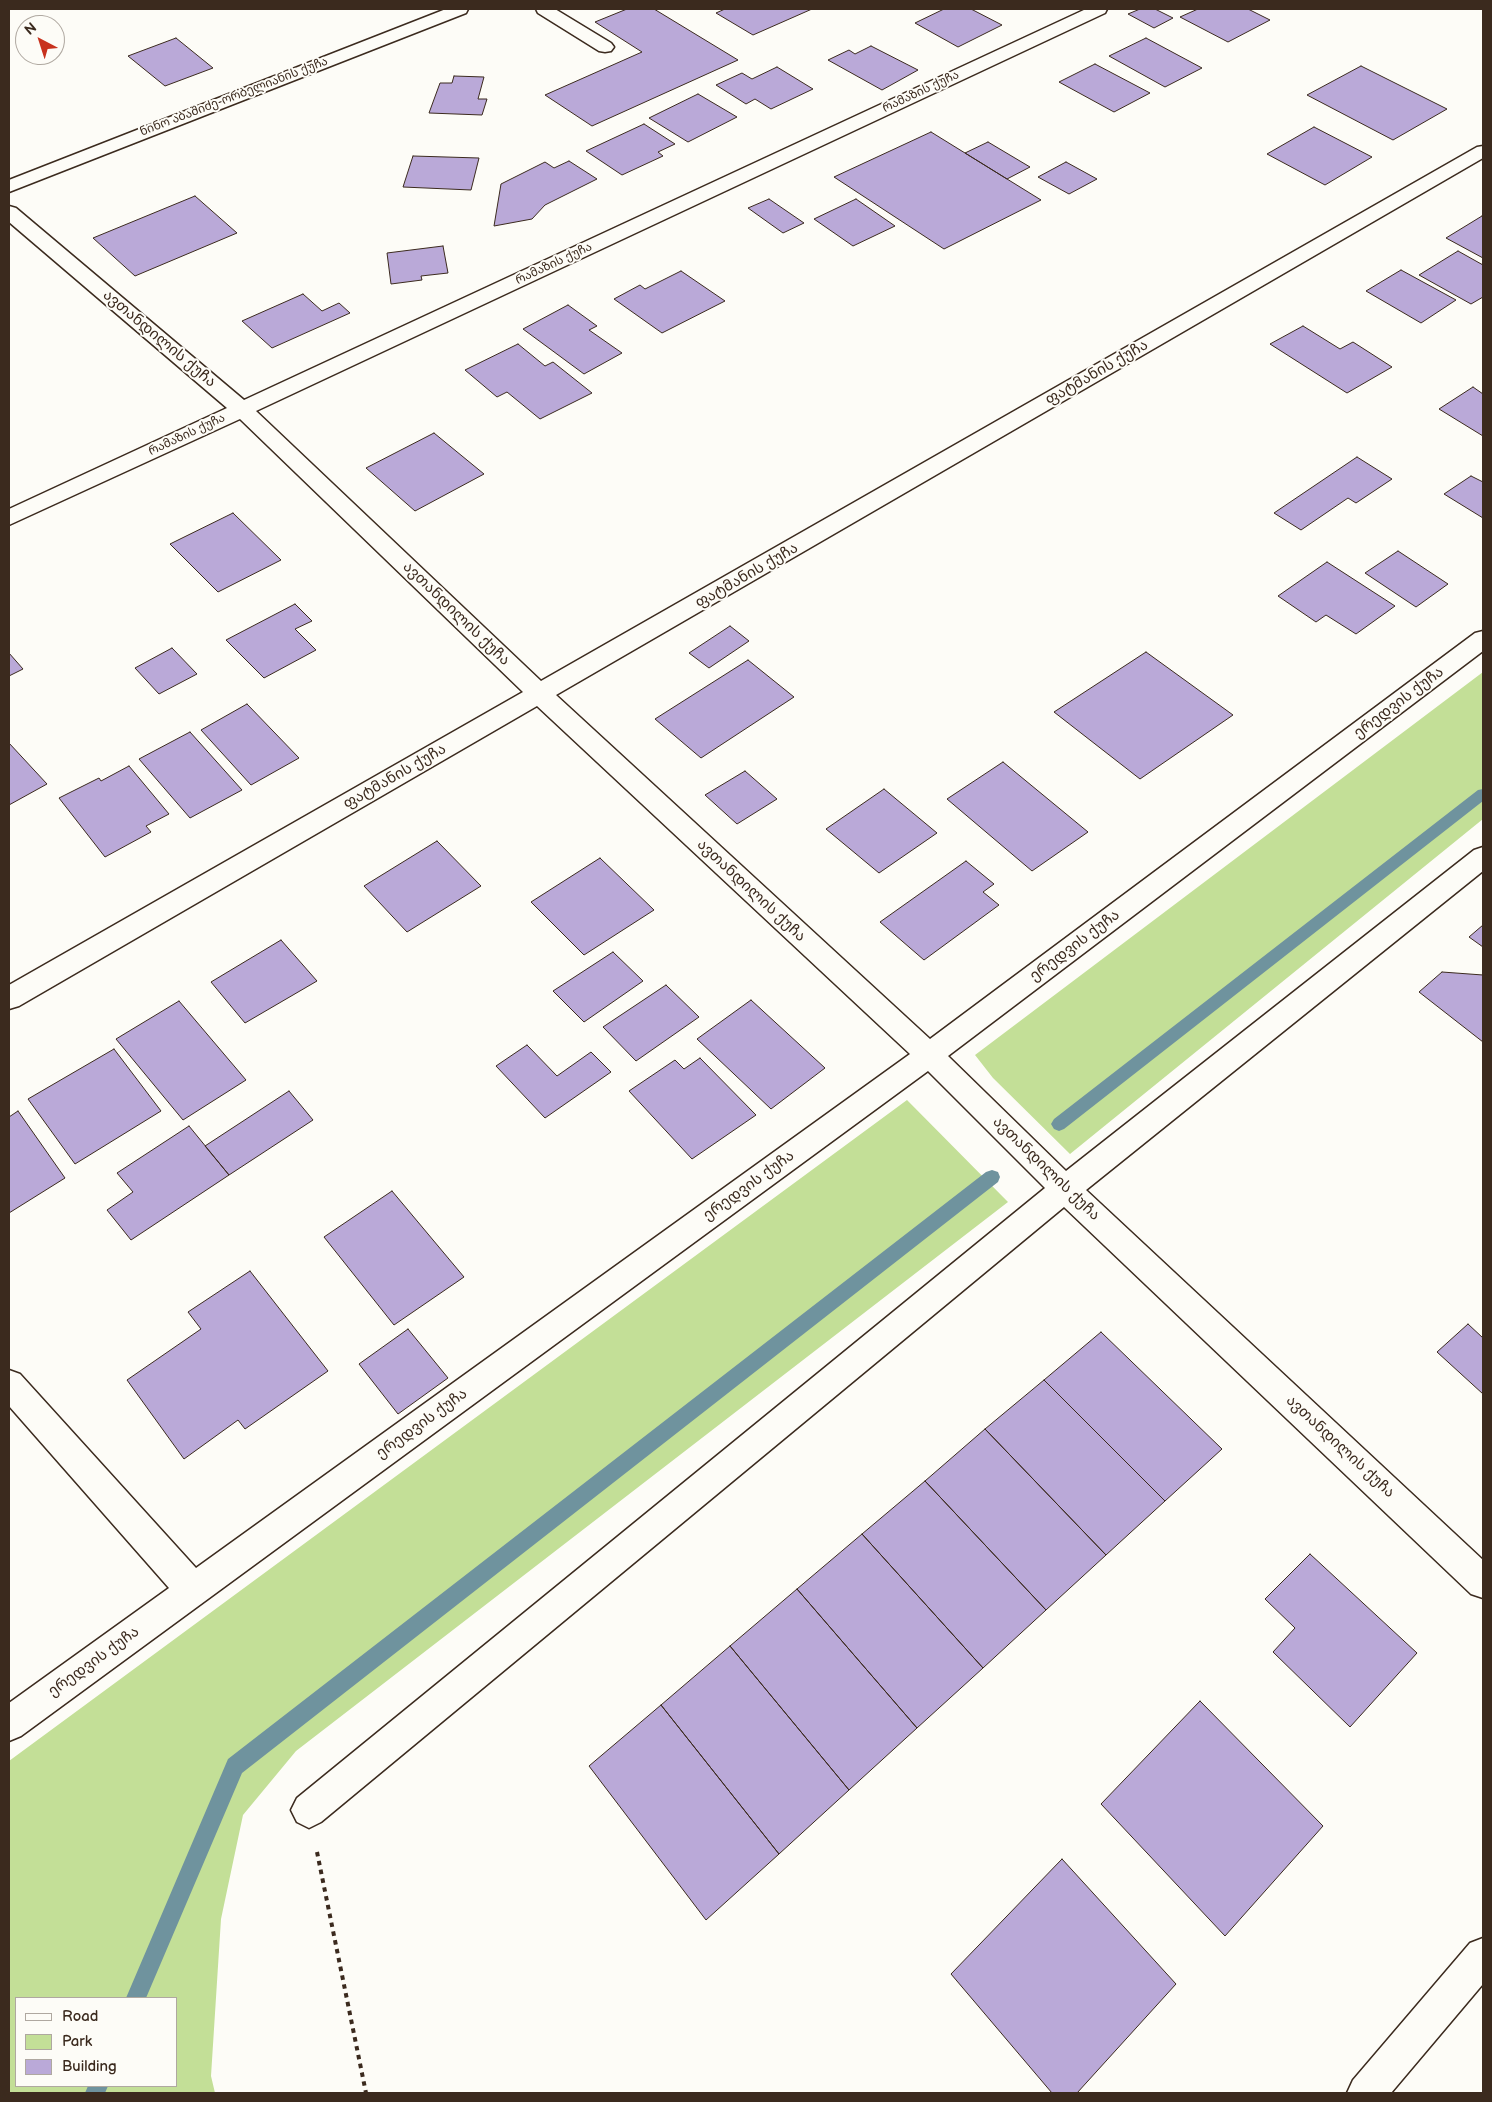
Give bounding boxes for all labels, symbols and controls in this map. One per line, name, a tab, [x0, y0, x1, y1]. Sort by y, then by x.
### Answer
north arrow	[15, 15, 65, 65]
text: N	[21, 19, 40, 39]
street label: ნინო აბაშიძე-ორბელიანის ქუჩა	[138, 54, 330, 140]
street label: რამაზის ქუჩა	[880, 68, 962, 116]
street label: რამაზის ქუჩა	[513, 240, 595, 288]
street label: ავთანდილის ქუჩა	[99, 286, 219, 392]
street label: ფატმანის ქუჩა	[1042, 336, 1152, 410]
street label: რამაზის ქუჩა	[146, 411, 228, 459]
street label: ფატმანის ქუჩა	[692, 539, 802, 613]
street label: ავთანდილის ქუჩა	[399, 558, 513, 670]
street label: ერედვის ქუჩა	[1350, 663, 1448, 743]
street label: ფატმანის ქუჩა	[340, 740, 450, 814]
street label: ავთანდილის ქუჩა	[693, 836, 809, 946]
street label: ერედვის ქუჩა	[1026, 906, 1124, 986]
street label: ავთანდილის ქუჩა	[989, 1113, 1103, 1225]
street label: ერედვის ქუჩა	[700, 1147, 798, 1225]
street label: ერედვის ქუჩა	[373, 1385, 471, 1463]
street label: ავთანდილის ქუჩა	[1282, 1392, 1398, 1502]
street label: ერედვის ქუჩა	[45, 1623, 143, 1701]
legend	[15, 1997, 178, 2087]
text: Road	[62, 2007, 98, 2026]
text: Park	[62, 2032, 92, 2051]
text: Building	[62, 2057, 117, 2076]

